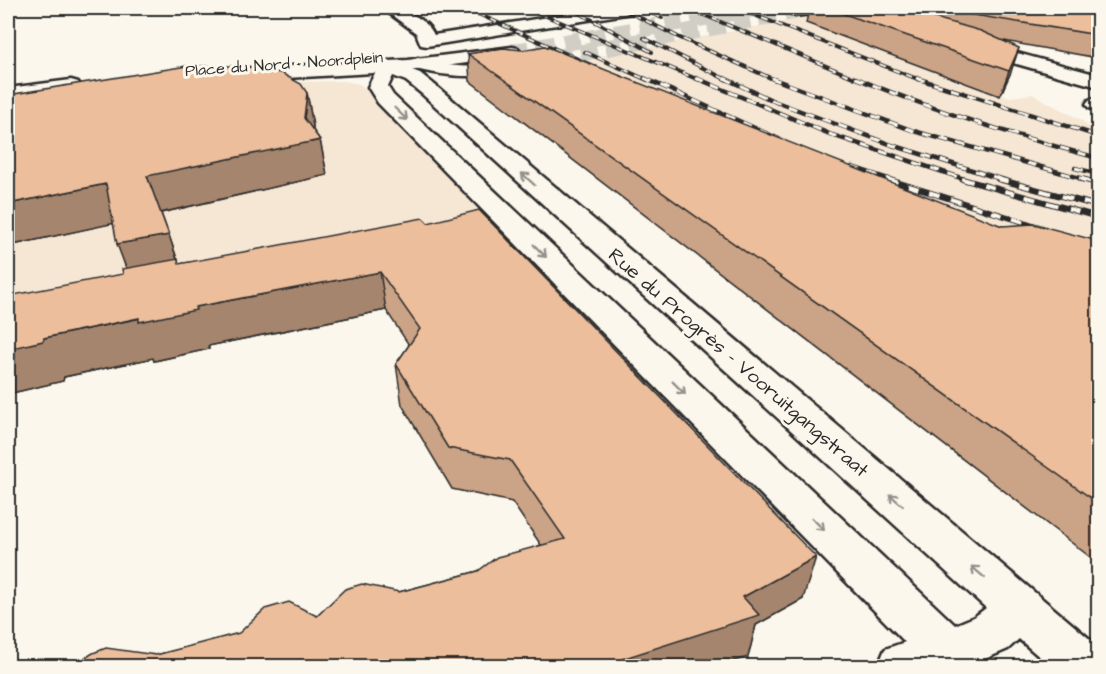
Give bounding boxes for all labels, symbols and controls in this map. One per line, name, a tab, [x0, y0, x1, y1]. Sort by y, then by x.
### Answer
street label: Place du Nord - Noordplein	[184, 46, 384, 82]
one-way arrow	[394, 107, 409, 121]
one-way arrow	[521, 172, 536, 186]
street label: Rue du Progrès - Vooruitgangstraat	[601, 242, 875, 485]
one-way arrow	[533, 244, 548, 258]
one-way arrow	[672, 380, 687, 395]
one-way arrow	[889, 493, 904, 507]
one-way arrow	[811, 517, 826, 532]
one-way arrow	[971, 565, 986, 579]

